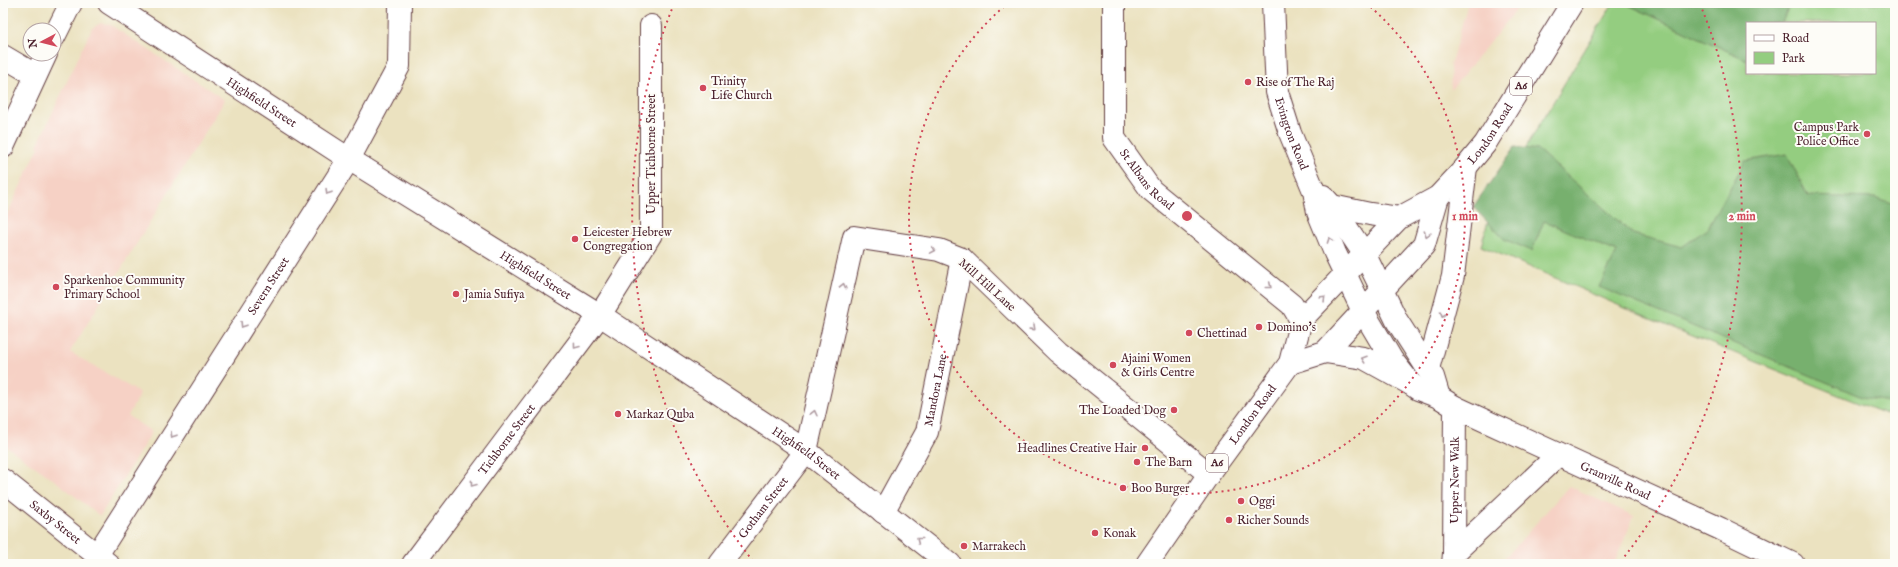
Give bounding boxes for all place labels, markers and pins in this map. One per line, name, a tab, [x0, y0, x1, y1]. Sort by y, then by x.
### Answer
place label: Trinity Life Church	[711, 74, 773, 103]
place label: Rise of The Raj	[1256, 75, 1335, 90]
marker: Rise of The Raj	[1243, 77, 1253, 87]
marker: Trinity Life Church	[698, 83, 708, 93]
place label: Campus Park Police Office	[1794, 120, 1860, 149]
marker: Campus Park Police Office	[1862, 129, 1872, 139]
centre of rings	[1180, 209, 1194, 223]
place label: Leicester Hebrew Congregation	[583, 225, 673, 254]
marker: Leicester Hebrew Congregation	[570, 234, 580, 244]
place label: Sparkenhoe Community Primary School	[64, 273, 185, 302]
marker: Sparkenhoe Community Primary School	[51, 282, 61, 292]
place label: Jamia Sufiya	[462, 287, 525, 303]
marker: Jamia Sufiya	[451, 289, 461, 299]
place label: Domino's	[1267, 320, 1316, 335]
marker: Domino's	[1254, 322, 1264, 332]
place label: Chettinad	[1197, 326, 1247, 341]
marker: Chettinad	[1184, 328, 1194, 338]
place label: Ajaini Women & Girls Centre	[1120, 351, 1195, 380]
marker: Ajaini Women & Girls Centre	[1108, 360, 1118, 370]
place label: The Loaded Dog	[1079, 403, 1166, 418]
marker: The Loaded Dog	[1169, 405, 1179, 415]
place label: Markaz Quba	[626, 407, 695, 422]
marker: Markaz Quba	[613, 409, 623, 419]
place label: Headlines Creative Hair	[1017, 441, 1138, 456]
marker: Headlines Creative Hair	[1140, 443, 1150, 453]
place label: The Barn	[1145, 455, 1193, 470]
marker: The Barn	[1132, 457, 1142, 467]
place label: Boo Burger	[1131, 481, 1190, 496]
marker: Boo Burger	[1118, 483, 1128, 493]
place label: Oggi	[1249, 494, 1275, 509]
marker: Oggi	[1236, 496, 1246, 506]
place label: Richer Sounds	[1237, 513, 1309, 528]
marker: Richer Sounds	[1224, 515, 1234, 525]
place label: Konak	[1103, 526, 1137, 541]
marker: Konak	[1090, 528, 1100, 538]
place label: Marrakech	[972, 539, 1026, 554]
marker: Marrakech	[959, 541, 969, 551]

